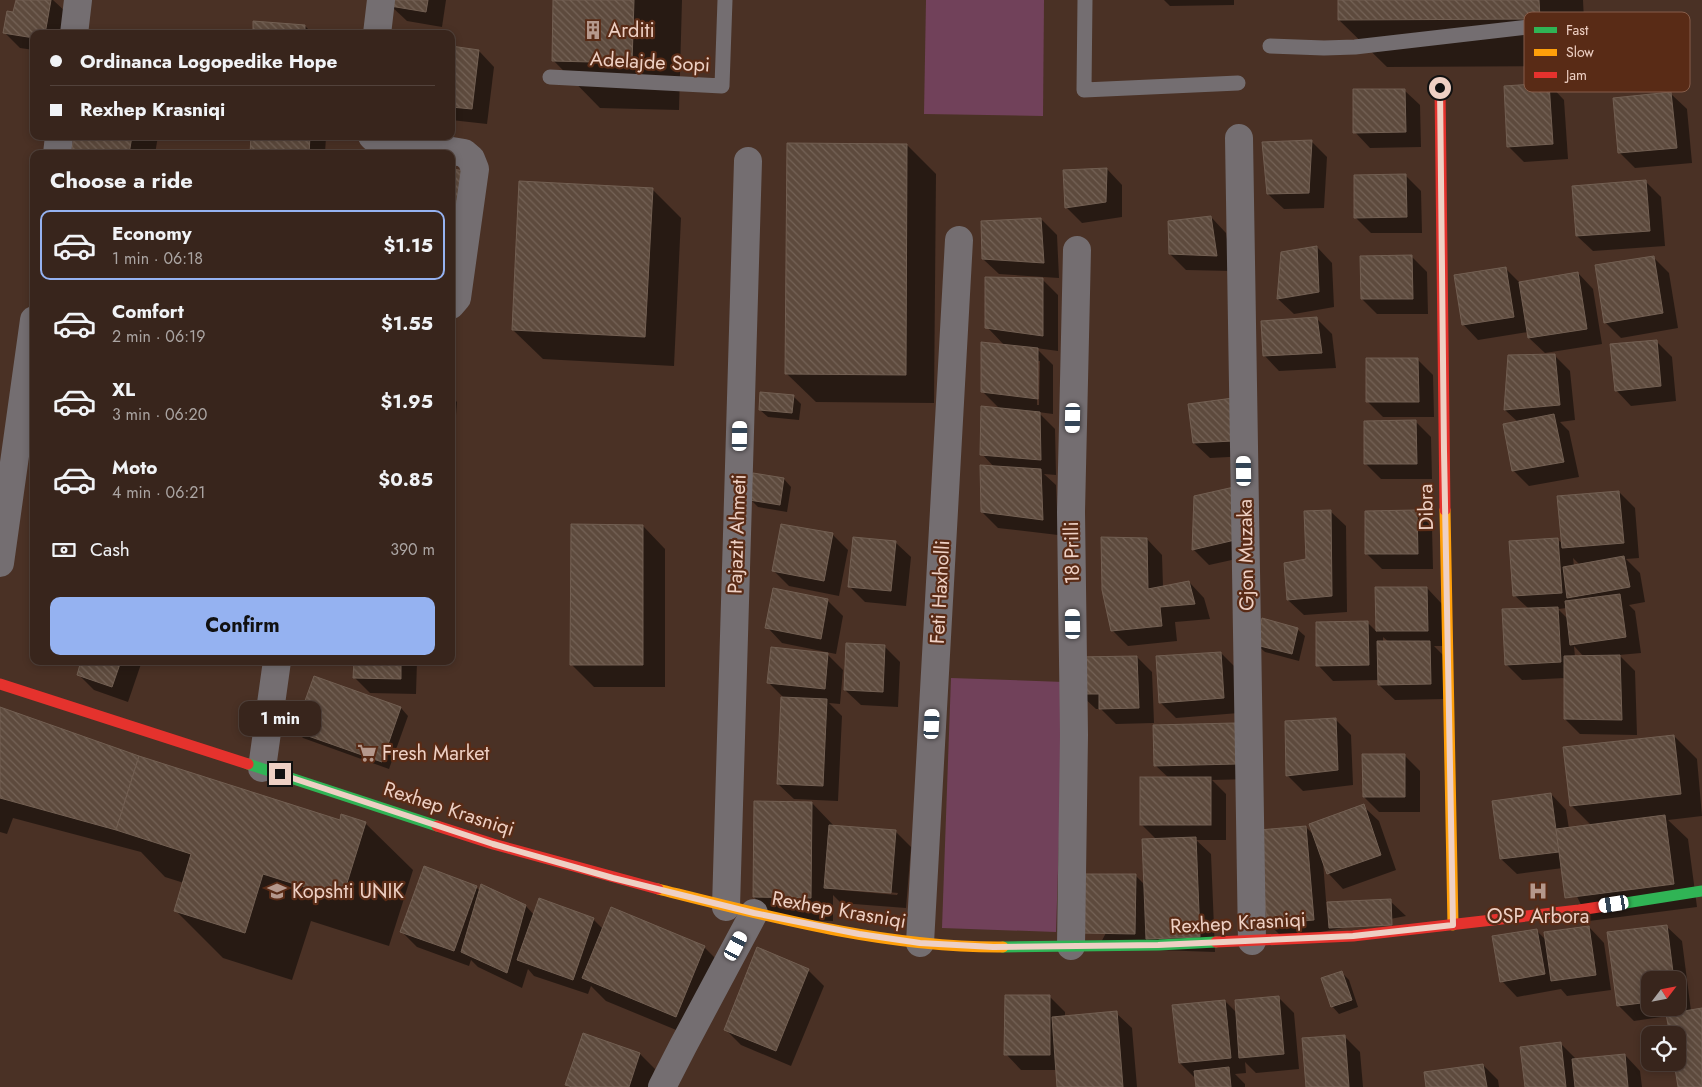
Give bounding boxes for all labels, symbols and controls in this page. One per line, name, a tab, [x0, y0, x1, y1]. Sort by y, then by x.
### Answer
legend	[1524, 12, 1690, 92]
place label: Arditi	[608, 16, 655, 45]
building icon: Arditi	[582, 19, 604, 41]
text: Fast	[1566, 20, 1589, 40]
text: Slow	[1566, 42, 1594, 62]
street label: Adelajde Sopi	[589, 44, 711, 80]
text: Ordinanca Logopedike Hope	[80, 48, 337, 75]
text: Jam	[1564, 65, 1587, 85]
route start	[1429, 77, 1451, 99]
text: Rexhep Krasniqi	[80, 96, 225, 123]
text: Choose a ride	[50, 164, 193, 196]
text: Economy	[112, 220, 192, 247]
icon: car	[52, 223, 97, 268]
text: $1.15	[383, 232, 433, 259]
text: 1 min · 06:18	[112, 247, 203, 270]
text: Comfort	[112, 298, 184, 325]
icon: car	[52, 301, 97, 346]
text: $1.55	[381, 310, 433, 337]
text: 2 min · 06:19	[112, 325, 205, 348]
text: XL	[112, 376, 135, 403]
icon: car	[52, 379, 97, 424]
text: $1.95	[380, 388, 433, 415]
text: 3 min · 06:20	[112, 403, 207, 426]
car	[1065, 403, 1080, 433]
car	[732, 421, 747, 451]
text: Moto	[112, 454, 157, 481]
car	[1236, 456, 1251, 486]
icon: car	[52, 457, 97, 502]
text: $0.85	[378, 466, 433, 493]
street label: Pajazit Ahmeti	[720, 474, 754, 594]
text: 4 min · 06:21	[112, 481, 206, 504]
street label: Dibra	[1411, 483, 1441, 531]
street label: Gjon Muzaka	[1231, 499, 1261, 611]
street label: 18 Prilli	[1057, 521, 1087, 585]
icon: cash	[50, 536, 78, 564]
text: Cash	[90, 536, 130, 563]
text: 390 m	[390, 538, 435, 561]
street label: Feti Haxholli	[923, 539, 957, 645]
button: Confirm	[50, 597, 435, 655]
car	[1065, 609, 1080, 639]
callout: 1 min	[239, 702, 321, 736]
text: 1 min	[260, 707, 300, 730]
car	[923, 709, 940, 739]
place label: Fresh Market	[382, 739, 489, 768]
supermarket icon: Fresh Market	[356, 742, 378, 764]
route end	[269, 763, 291, 785]
street label: Rexhep Krasniqi	[380, 774, 518, 844]
place label: Kopshti UNIK	[292, 877, 404, 906]
school or university icon: Kopshti UNIK	[266, 880, 288, 902]
hospital icon: OSP Arbora	[1527, 880, 1549, 902]
street label: Rexhep Krasniqi	[770, 884, 908, 936]
car	[1598, 894, 1629, 914]
place label: OSP Arbora	[1487, 902, 1589, 931]
street label: Rexhep Krasniqi	[1169, 905, 1307, 941]
car	[722, 929, 749, 963]
north arrow	[1641, 971, 1686, 1016]
map controls	[1641, 971, 1686, 1071]
button: locate	[1641, 1026, 1686, 1071]

